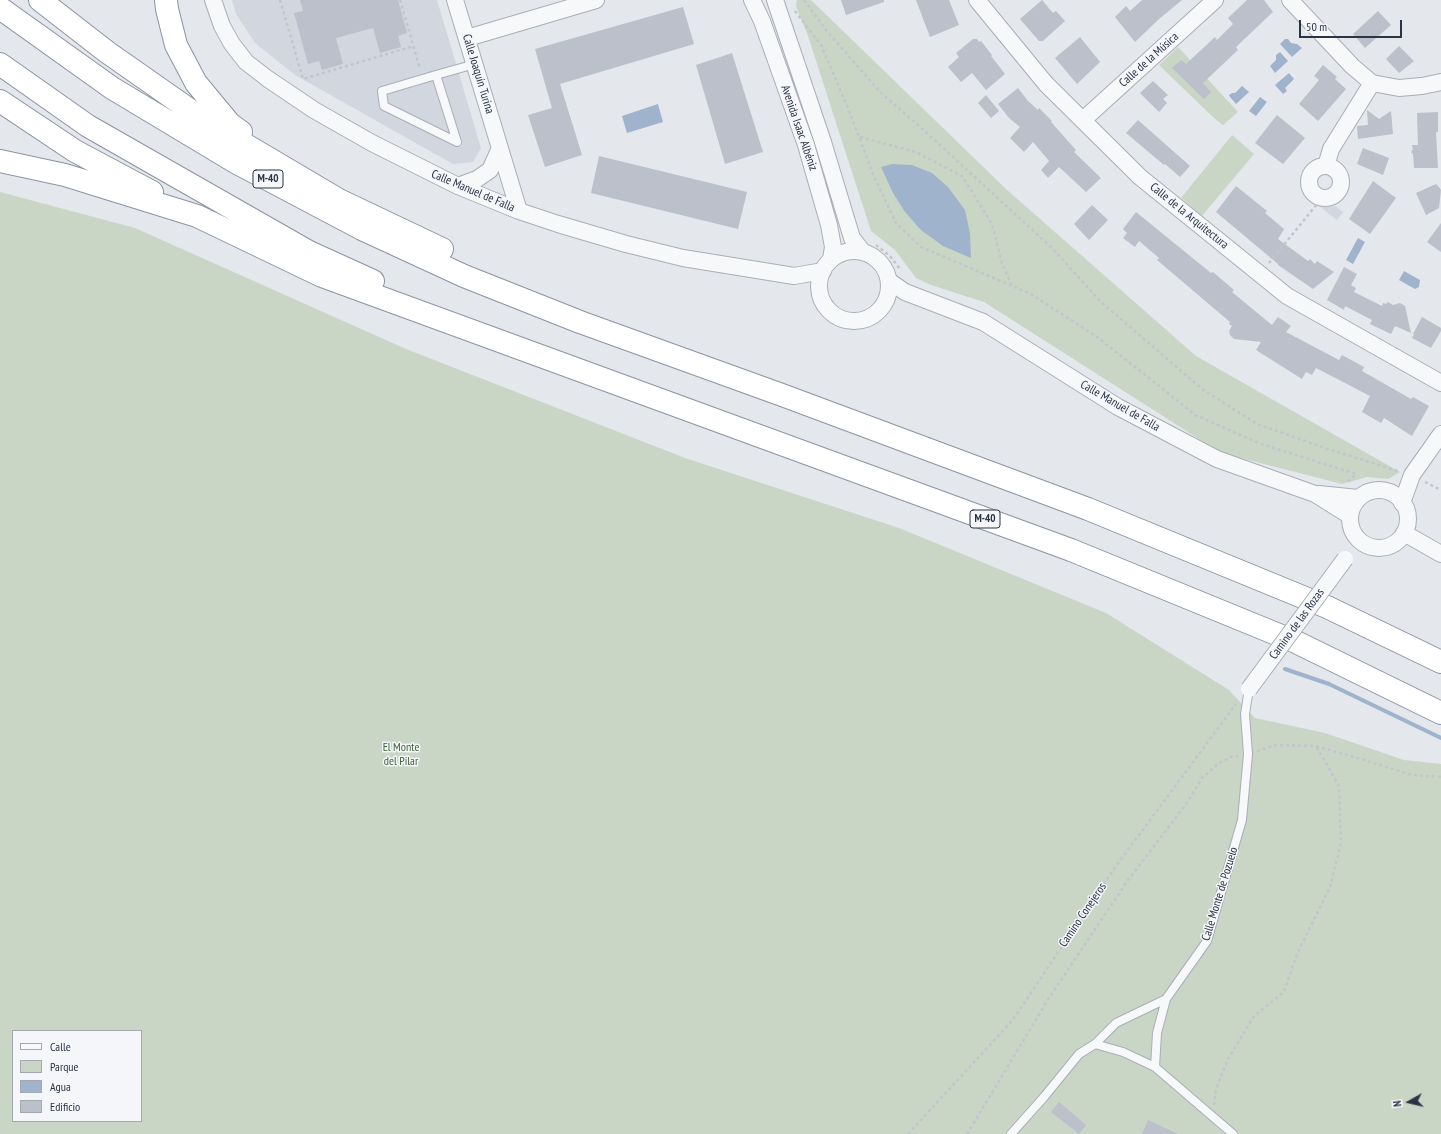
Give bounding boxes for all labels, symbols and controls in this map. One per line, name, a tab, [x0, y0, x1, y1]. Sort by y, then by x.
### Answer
scale bar	[1301, 12, 1404, 38]
text: 50 m	[1306, 19, 1327, 34]
street label: Calle de la Música	[1116, 30, 1182, 90]
street label: Calle Joaquín Turina	[459, 32, 497, 116]
street label: Avenida Isaac Albéniz	[778, 83, 820, 173]
street label: Calle Manuel de Falla	[429, 167, 517, 215]
road number: M-40	[253, 170, 283, 188]
street label: Calle de la Arquitectura	[1147, 180, 1231, 252]
street label: Calle Manuel de Falla	[1078, 377, 1162, 435]
road number: M-40	[970, 510, 1000, 528]
street label: Camino de las Rozas	[1267, 586, 1327, 662]
park label: El Monte del Pilar	[383, 741, 419, 769]
street label: Calle Monte de Pozuelo	[1199, 845, 1241, 943]
street label: Camino Conejeros	[1056, 880, 1110, 950]
legend	[12, 1030, 142, 1122]
text: Calle	[50, 1039, 71, 1054]
text: Parque	[50, 1059, 79, 1074]
text: Agua	[50, 1079, 71, 1094]
north arrow	[1389, 1082, 1429, 1122]
text: Edificio	[50, 1099, 80, 1114]
text: N	[1390, 1100, 1404, 1108]

